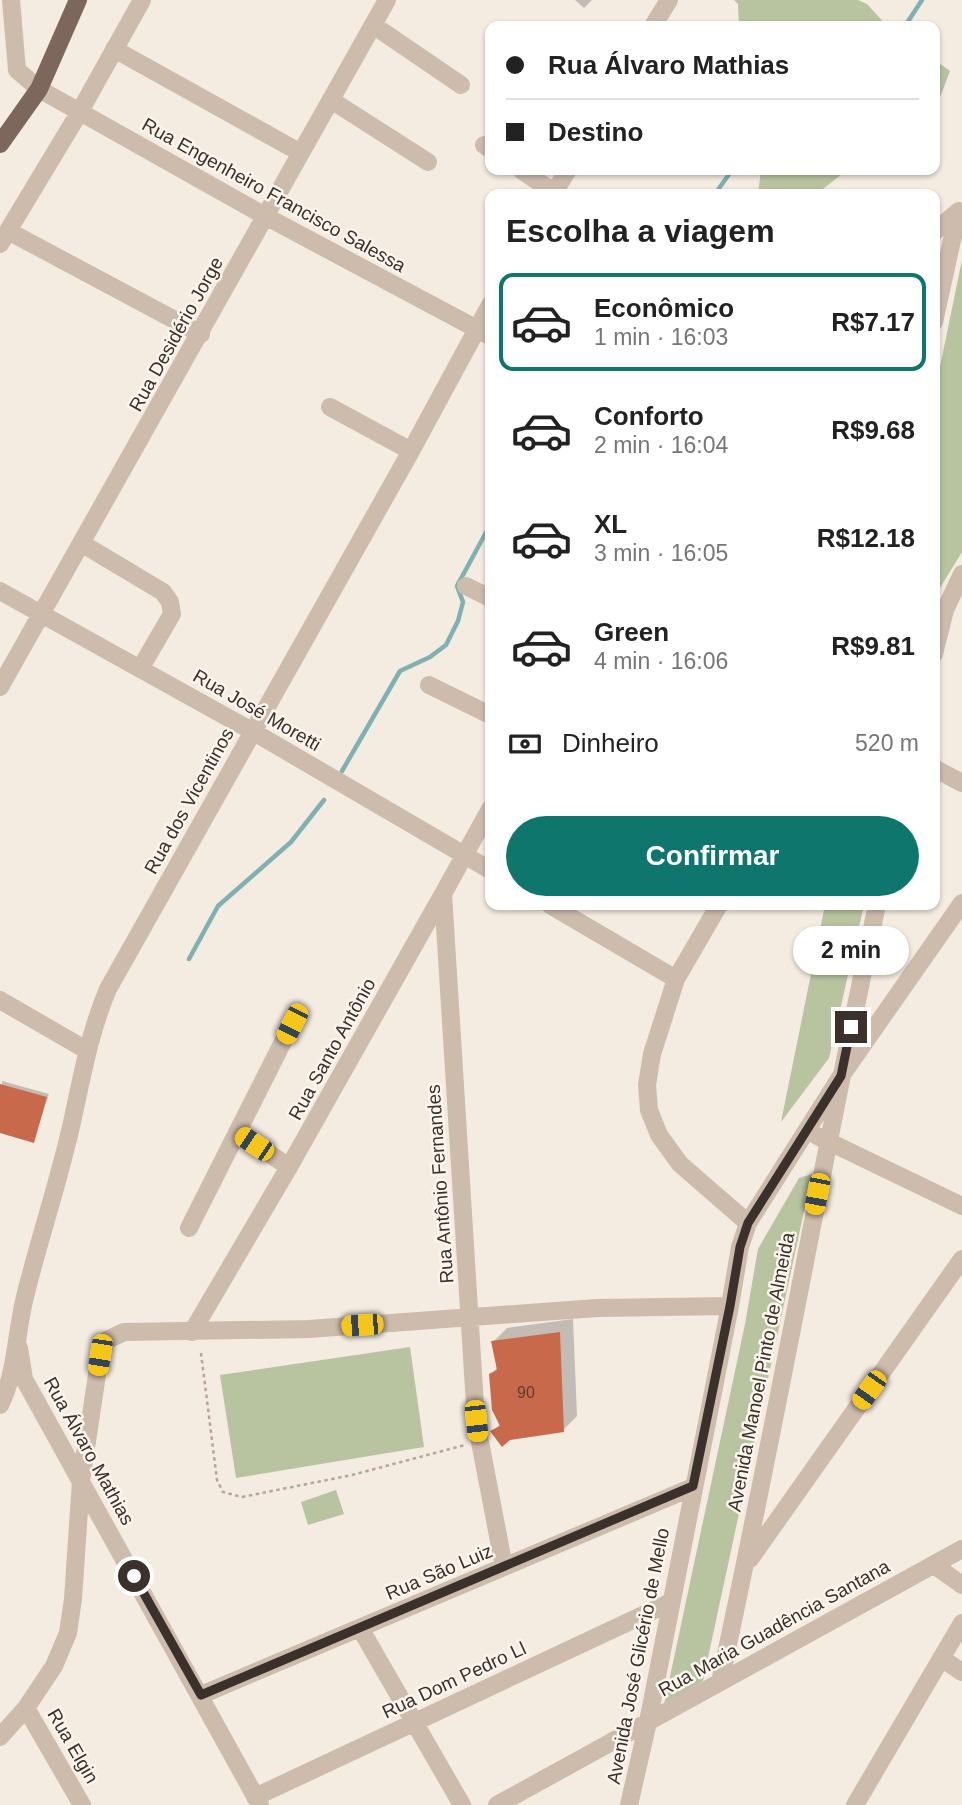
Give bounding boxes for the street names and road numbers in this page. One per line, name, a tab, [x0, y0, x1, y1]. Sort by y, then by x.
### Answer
street label: Rua Engenheiro Francisco Salessa	[139, 114, 410, 277]
street label: Rua Desidério Jorge	[125, 253, 227, 415]
street label: Rua José Moretti	[190, 665, 324, 755]
street label: Rua dos Vicentinos	[140, 724, 238, 878]
street label: Rua Santo Antônio	[284, 975, 380, 1123]
street label: Rua Antônio Fernandes	[423, 1084, 457, 1284]
street label: Avenida Manoel Pinto de Almeida	[724, 1230, 798, 1513]
street label: Rua Álvaro Mathias	[40, 1373, 138, 1529]
street label: Avenida José Glicério de Mello	[603, 1526, 673, 1786]
street label: Rua São Luiz	[382, 1540, 496, 1604]
street label: Rua Maria Guadência Santana	[655, 1555, 894, 1700]
street label: Rua Dom Pedro Ll	[379, 1637, 529, 1723]
street label: Rua Elgin	[43, 1705, 103, 1787]

